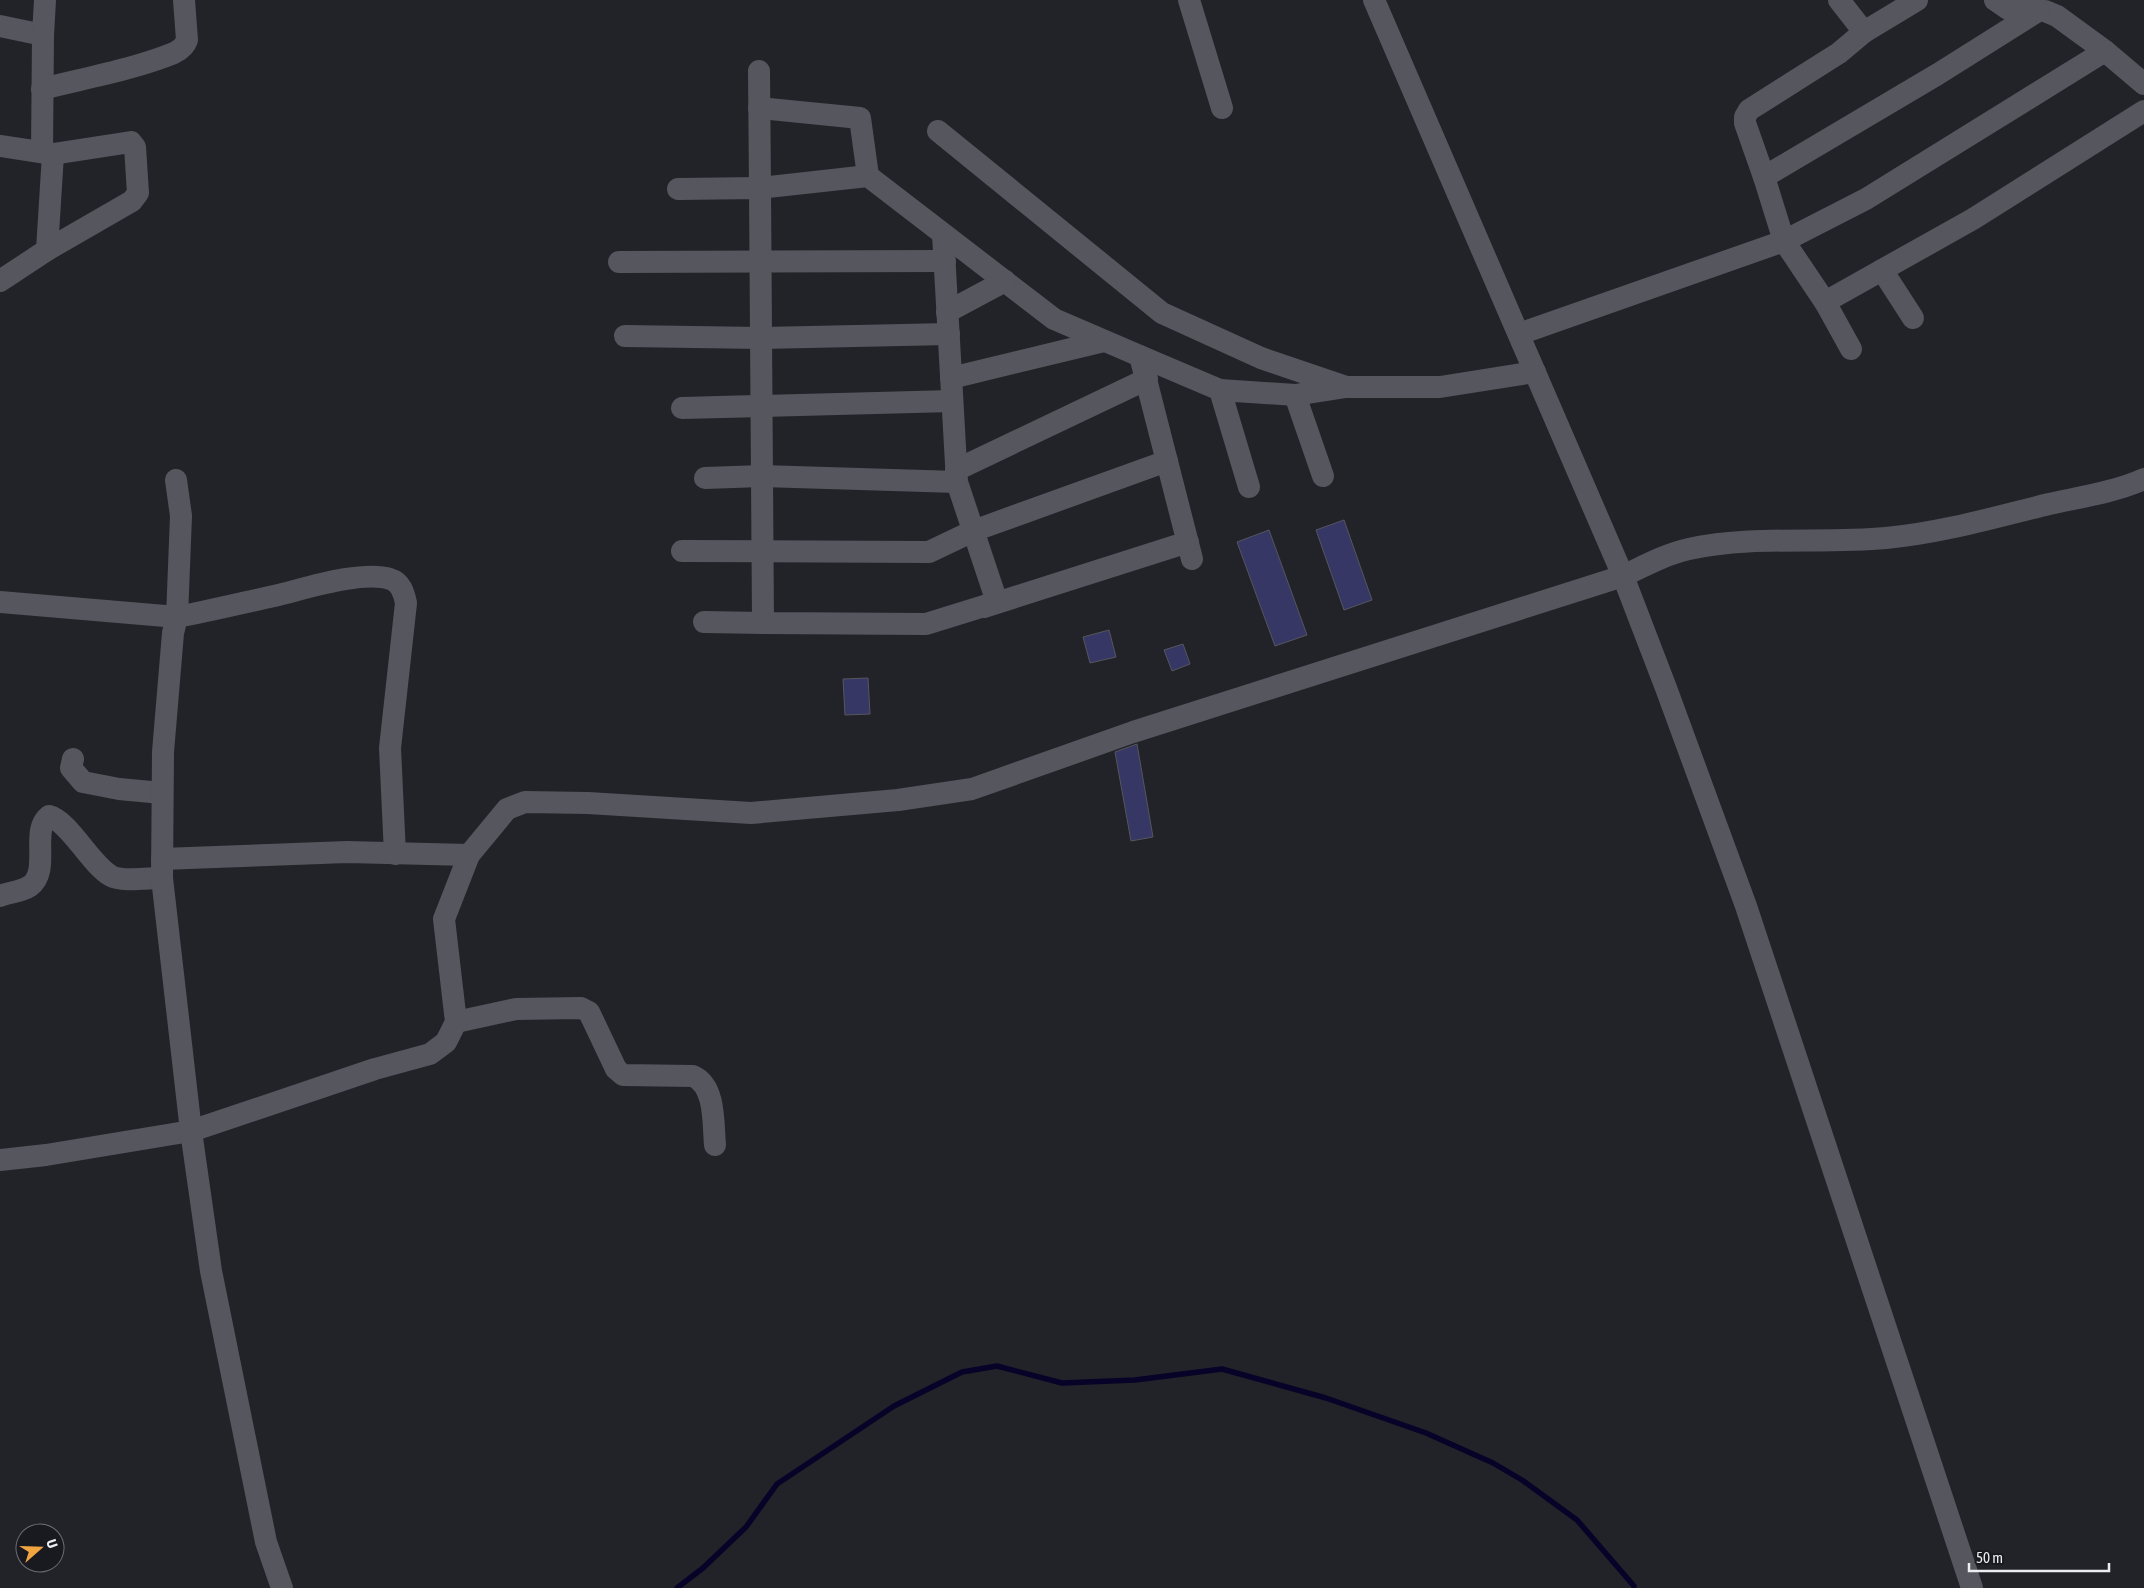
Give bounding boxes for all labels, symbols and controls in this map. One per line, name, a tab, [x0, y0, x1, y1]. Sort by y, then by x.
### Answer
north arrow	[15, 1523, 65, 1573]
text: U	[43, 1537, 61, 1550]
scale bar	[1969, 1540, 2109, 1572]
text: 50 m	[1976, 1549, 2003, 1566]

